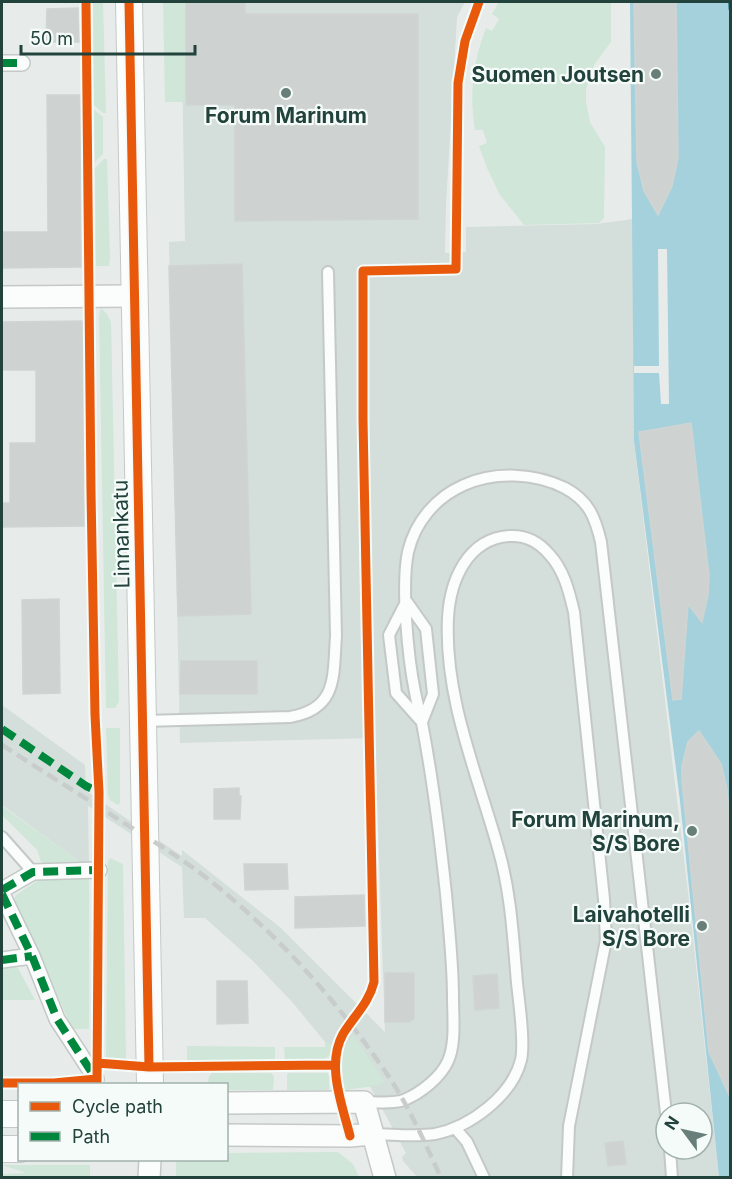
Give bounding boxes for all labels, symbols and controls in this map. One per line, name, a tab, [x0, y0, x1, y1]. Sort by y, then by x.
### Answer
scale bar	[21, 18, 195, 56]
text: 50 m	[30, 28, 73, 49]
place label: Suomen Joutsen	[471, 62, 644, 87]
marker: Suomen Joutsen	[649, 67, 663, 81]
marker: Forum Marinum	[279, 86, 293, 100]
place label: Forum Marinum	[205, 103, 367, 128]
street label: Linnankatu	[108, 479, 134, 589]
place label: Forum Marinum, S/S Bore	[511, 807, 680, 856]
marker: Forum Marinum, S/S Bore	[685, 824, 699, 838]
place label: Laivahotelli S/S Bore	[573, 902, 690, 951]
marker: Laivahotelli S/S Bore	[695, 919, 709, 933]
legend	[18, 1083, 228, 1161]
text: Cycle path	[72, 1096, 163, 1117]
north arrow	[654, 1101, 714, 1161]
text: N	[660, 1112, 683, 1133]
text: Path	[72, 1126, 110, 1147]

